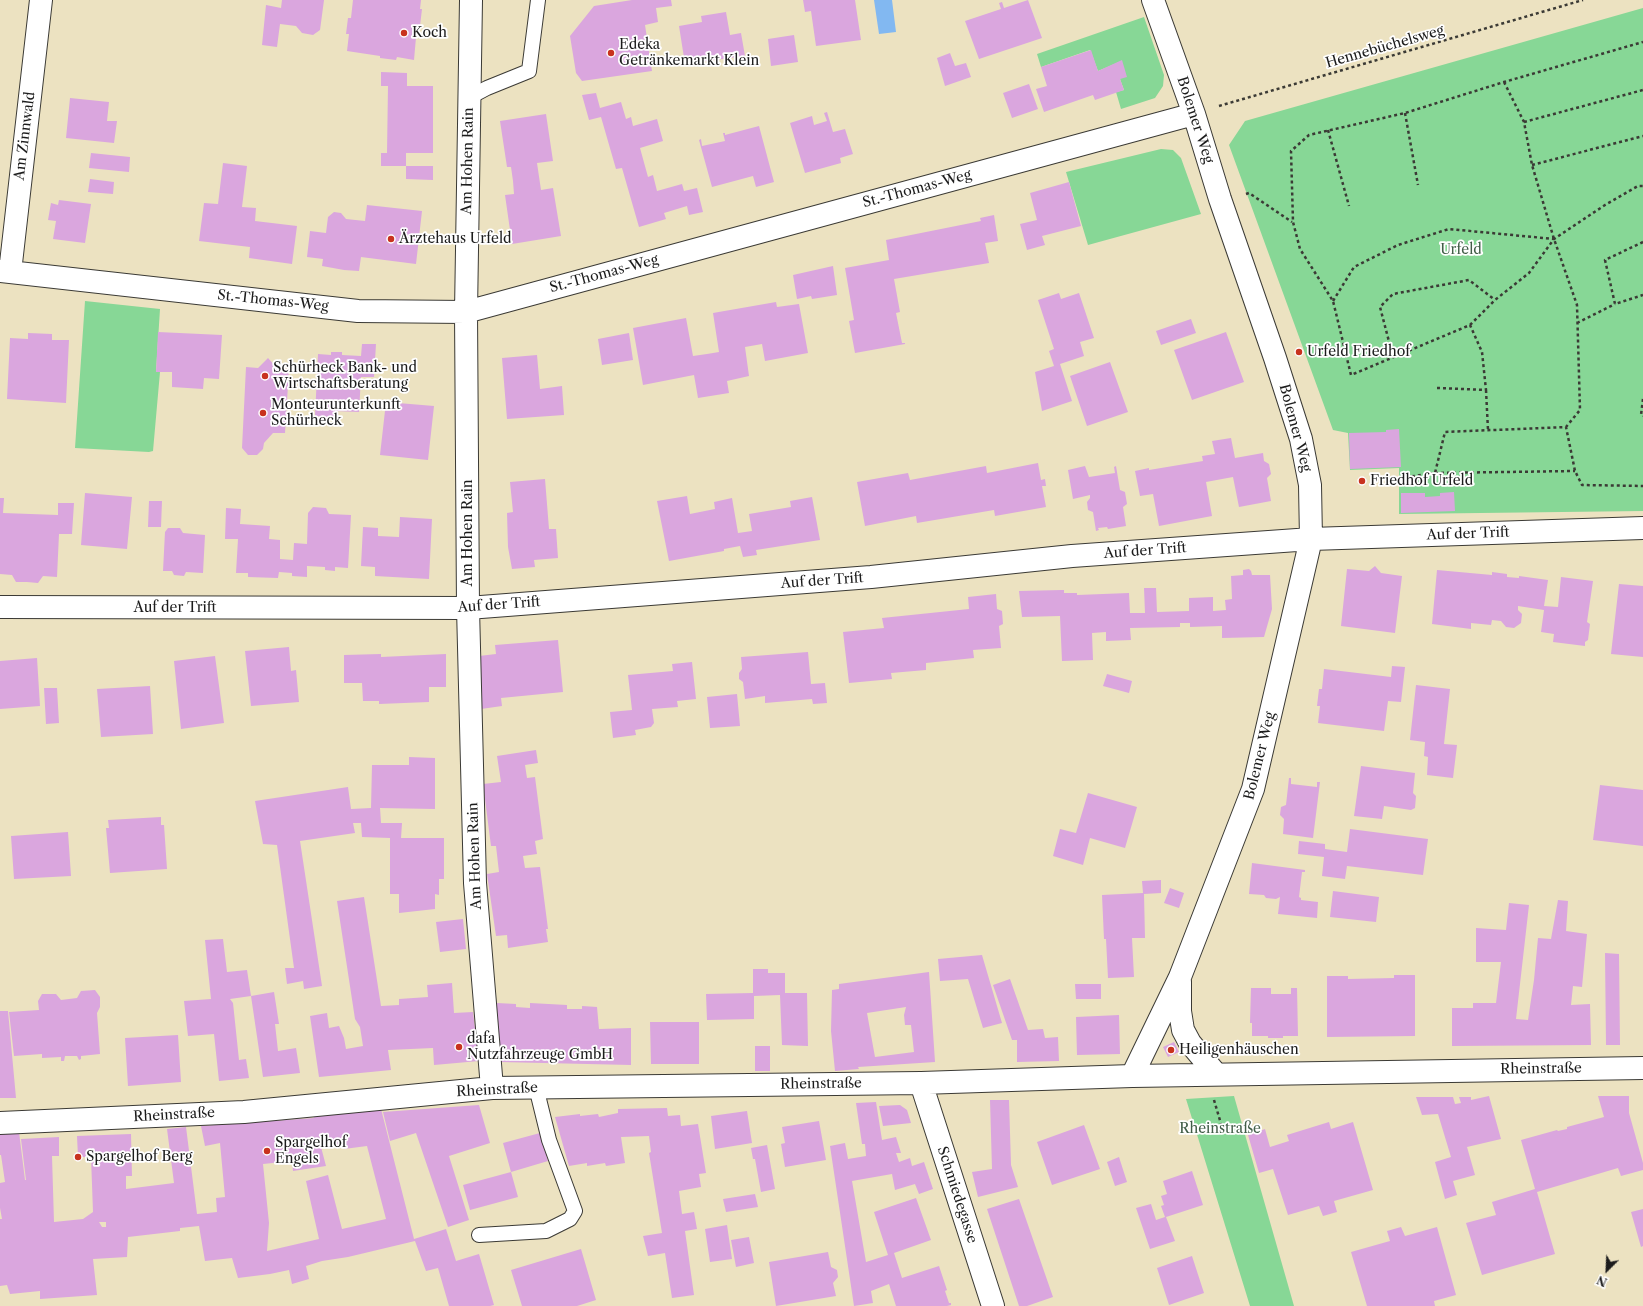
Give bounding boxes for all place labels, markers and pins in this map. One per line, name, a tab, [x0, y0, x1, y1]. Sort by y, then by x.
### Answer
place label: Koch	[412, 25, 447, 41]
marker: Koch	[399, 28, 409, 38]
place label: Edeka Getränkemarkt Klein	[619, 37, 759, 70]
marker: Edeka Getränkemarkt Klein	[606, 48, 616, 58]
place label: Ärztehaus Urfeld	[399, 231, 512, 247]
marker: Ärztehaus Urfeld	[386, 234, 396, 244]
place label: Urfeld Friedhof	[1307, 344, 1410, 360]
marker: Urfeld Friedhof	[1294, 347, 1304, 357]
place label: Schürheck Bank- und Wirtschaftsberatung	[273, 360, 417, 392]
marker: Schürheck Bank- und Wirtschaftsberatung	[260, 371, 270, 381]
place label: Monteurunterkunft Schürheck	[271, 397, 401, 430]
marker: Monteurunterkunft Schürheck	[258, 408, 268, 418]
place label: Friedhof Urfeld	[1370, 473, 1473, 489]
marker: Friedhof Urfeld	[1357, 476, 1367, 486]
place label: dafa Nutzfahrzeuge GmbH	[467, 1031, 613, 1064]
marker: dafa Nutzfahrzeuge GmbH	[454, 1042, 464, 1052]
place label: Heiligenhäuschen	[1179, 1042, 1299, 1058]
marker: Heiligenhäuschen	[1166, 1045, 1176, 1055]
place label: Spargelhof Engels	[275, 1135, 347, 1168]
marker: Spargelhof Engels	[262, 1146, 272, 1156]
place label: Spargelhof Berg	[86, 1149, 192, 1165]
marker: Spargelhof Berg	[73, 1152, 83, 1162]

